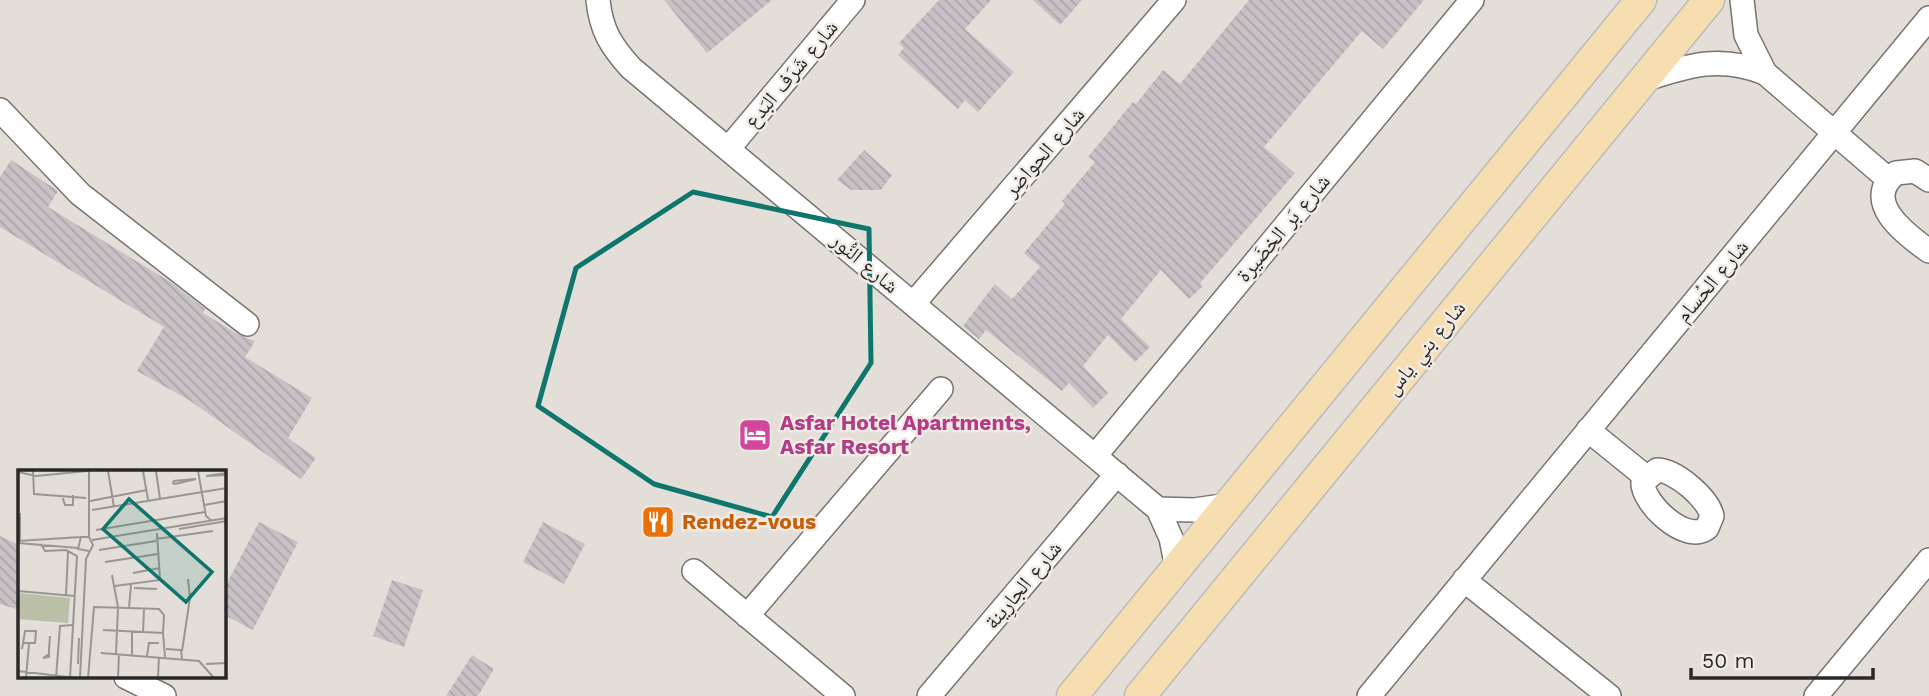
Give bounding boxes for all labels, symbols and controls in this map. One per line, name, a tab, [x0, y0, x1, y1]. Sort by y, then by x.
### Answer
street label: شارع شَرَف البَدع	[738, 15, 844, 133]
street label: شارع الحواضِر	[997, 102, 1090, 203]
street label: شارع بَر الخِضَيرة	[1230, 169, 1336, 287]
street label: شارع النُّور	[825, 226, 904, 299]
street label: شارع الحُسام	[1670, 234, 1755, 328]
street label: شارع بني ياس	[1379, 295, 1474, 403]
place label: Asfar Hotel Apartments, Asfar Resort	[780, 410, 1031, 459]
hotel icon: Asfar Hotel Apartments, Asfar Resort	[736, 416, 774, 454]
inset map	[18, 470, 226, 678]
restaurant icon: Rendez-vous	[639, 503, 677, 541]
place label: Rendez-vous	[682, 509, 816, 534]
street label: شارع الجارِينة	[979, 536, 1069, 636]
scale bar	[1691, 636, 1873, 680]
text: 50 m	[1702, 648, 1754, 673]

